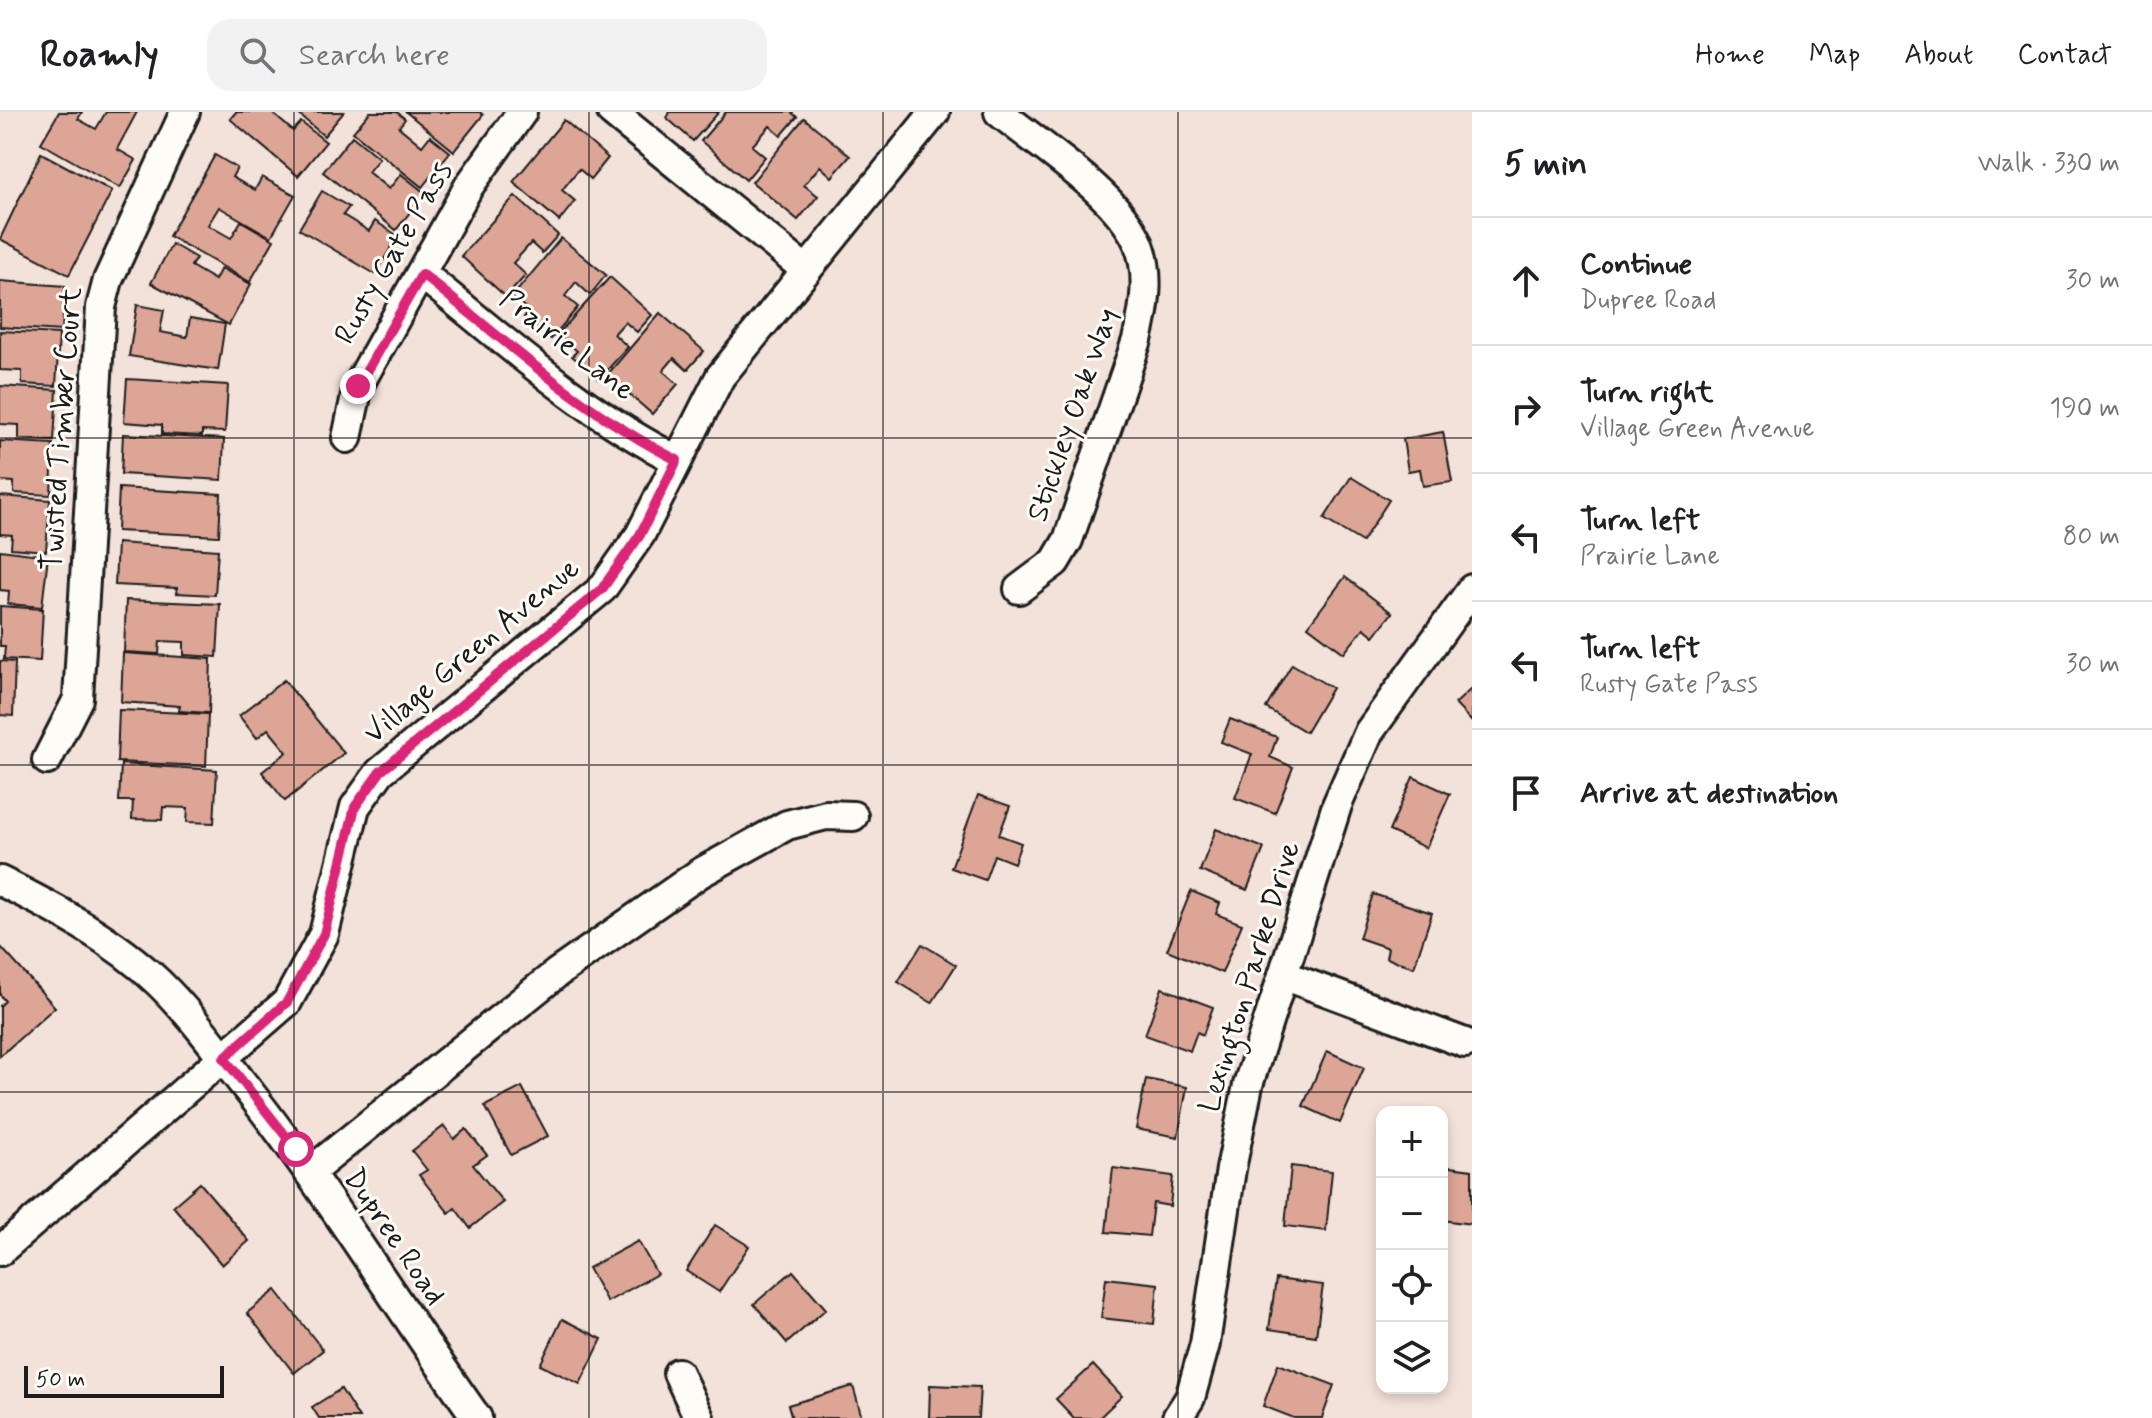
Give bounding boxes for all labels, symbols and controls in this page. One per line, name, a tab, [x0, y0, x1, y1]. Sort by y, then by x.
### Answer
search box	[207, 19, 767, 91]
text: Roamly	[40, 31, 159, 80]
icon: search	[235, 33, 279, 77]
text: Search here	[299, 36, 450, 75]
text: Home	[1695, 37, 1765, 74]
text: Map	[1809, 37, 1860, 74]
text: About	[1904, 37, 1973, 74]
text: Contact	[2017, 37, 2112, 74]
text: 5 min	[1504, 142, 1587, 187]
text: Walk · 330 m	[1978, 147, 2120, 181]
street label: Rusty Gate Pass	[326, 154, 462, 352]
text: Continue	[1580, 245, 1692, 284]
icon: ahead	[1504, 259, 1548, 303]
text: 30 m	[2066, 264, 2120, 298]
street label: Prairie Lane	[491, 280, 643, 410]
text: Dupree Road	[1580, 284, 1716, 318]
street label: Twisted Timber Court	[33, 286, 91, 572]
street label: Stickley Oak Way	[1018, 303, 1128, 527]
route end	[340, 368, 376, 404]
text: Turn right	[1580, 373, 1713, 412]
icon: right	[1504, 387, 1548, 431]
text: 190 m	[2050, 392, 2120, 426]
text: Village Green Avenue	[1580, 412, 1815, 446]
text: Turn left	[1580, 501, 1700, 540]
icon: left	[1504, 515, 1548, 559]
text: 80 m	[2063, 520, 2120, 554]
text: Prairie Lane	[1580, 540, 1720, 574]
street label: Village Green Avenue	[356, 549, 588, 753]
text: Turn left	[1580, 629, 1700, 668]
icon: left	[1504, 643, 1548, 687]
text: 30 m	[2066, 648, 2120, 682]
text: Rusty Gate Pass	[1580, 668, 1758, 702]
icon: arrive	[1504, 771, 1548, 815]
text: Arrive at destination	[1580, 774, 1838, 813]
street label: Lexington Parke Drive	[1190, 837, 1313, 1118]
map controls	[1376, 1106, 1448, 1394]
button: +	[1376, 1106, 1448, 1178]
route start	[278, 1131, 314, 1167]
street label: Dupree Road	[334, 1161, 454, 1313]
button: −	[1376, 1178, 1448, 1250]
button: locate	[1376, 1250, 1448, 1322]
button: layers	[1376, 1322, 1448, 1394]
scale bar	[24, 1362, 224, 1398]
text: 50 m	[36, 1366, 85, 1394]

